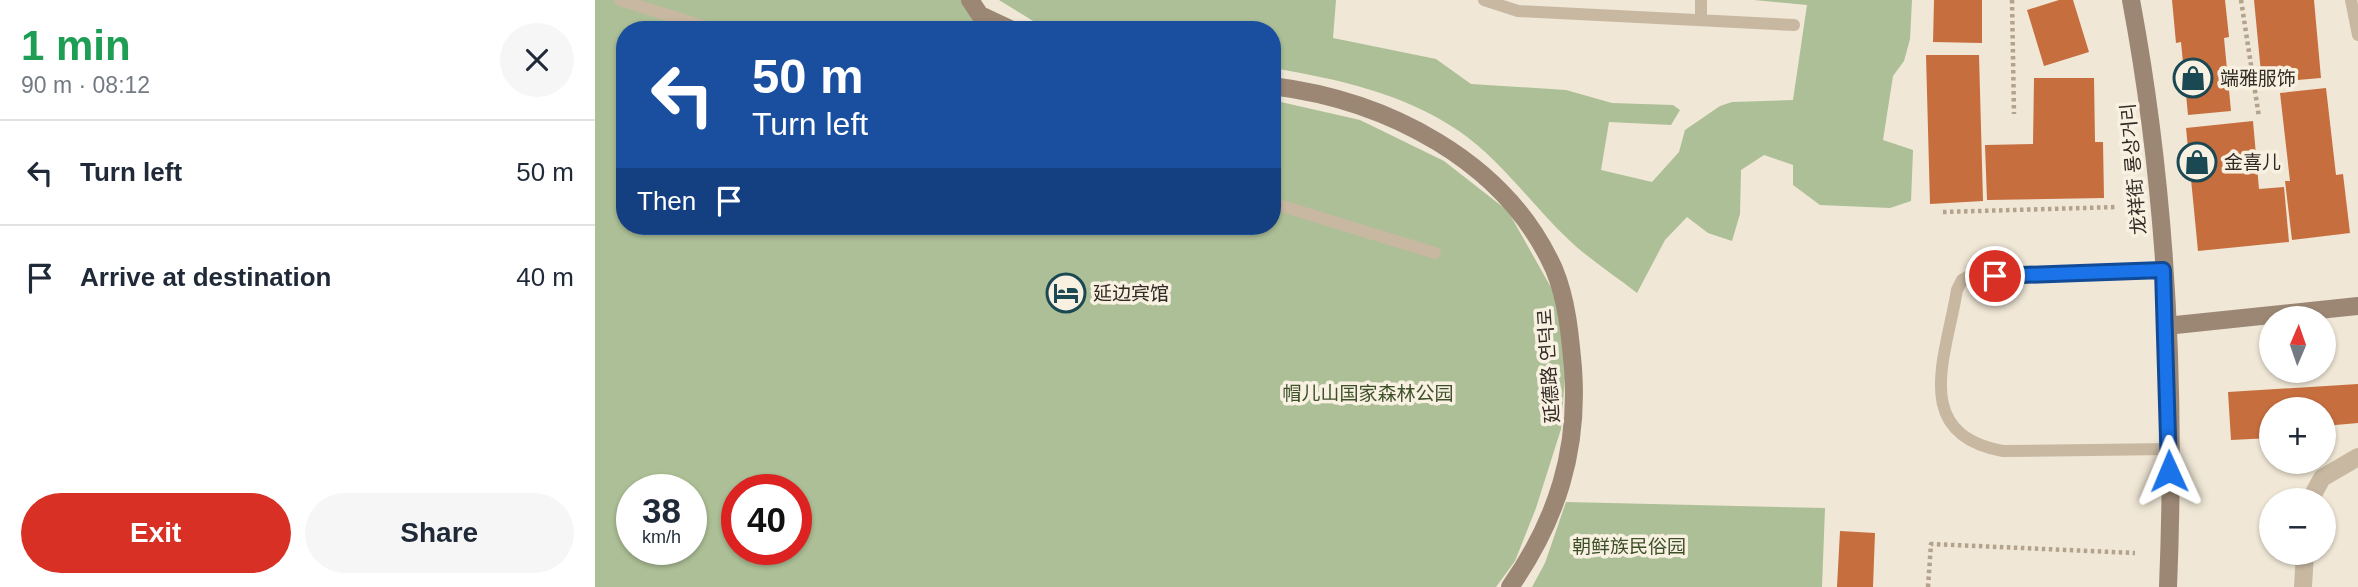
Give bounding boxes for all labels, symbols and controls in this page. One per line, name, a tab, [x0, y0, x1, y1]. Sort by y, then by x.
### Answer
text: 1 min	[21, 22, 131, 69]
button: close	[500, 23, 574, 97]
icon: left	[637, 49, 728, 140]
text: 50 m	[752, 49, 864, 103]
shop icon: 端雅服饰	[2172, 57, 2214, 99]
place label: 端雅服饰	[2220, 68, 2296, 89]
text: 90 m · 08:12	[21, 72, 150, 98]
street label: 龙祥街 룡상거리	[2117, 102, 2150, 236]
text: Turn left	[752, 106, 868, 142]
shop icon: 金喜儿	[2176, 141, 2218, 183]
place label: 金喜儿	[2224, 152, 2281, 173]
icon: left	[21, 154, 59, 192]
text: Turn left	[80, 157, 182, 187]
text: 50 m	[516, 157, 574, 187]
icon: arrive	[710, 182, 748, 220]
text: Then	[637, 186, 696, 216]
pin	[1965, 246, 2025, 306]
icon: arrive	[1976, 257, 2014, 295]
icon: arrive	[21, 259, 59, 297]
text: Arrive at destination	[80, 262, 331, 292]
text: 40 m	[516, 262, 574, 292]
hotel icon: 延边宾馆	[1045, 272, 1087, 314]
place label: 延边宾馆	[1093, 283, 1169, 304]
north arrow	[2259, 306, 2336, 383]
map controls	[2259, 306, 2336, 565]
street label: 延德路 연덕로	[1534, 308, 1563, 424]
park label: 帽儿山国家森林公园	[1282, 383, 1454, 404]
button: +	[2259, 397, 2336, 474]
position arrow	[2132, 434, 2206, 508]
speed limit sign: 40	[721, 474, 812, 565]
button: −	[2259, 488, 2336, 565]
text: 38	[642, 491, 681, 530]
button: Exit	[21, 493, 291, 573]
button: Share	[305, 493, 574, 573]
text: km/h	[642, 527, 681, 547]
park label: 朝鲜族民俗园	[1572, 536, 1686, 557]

